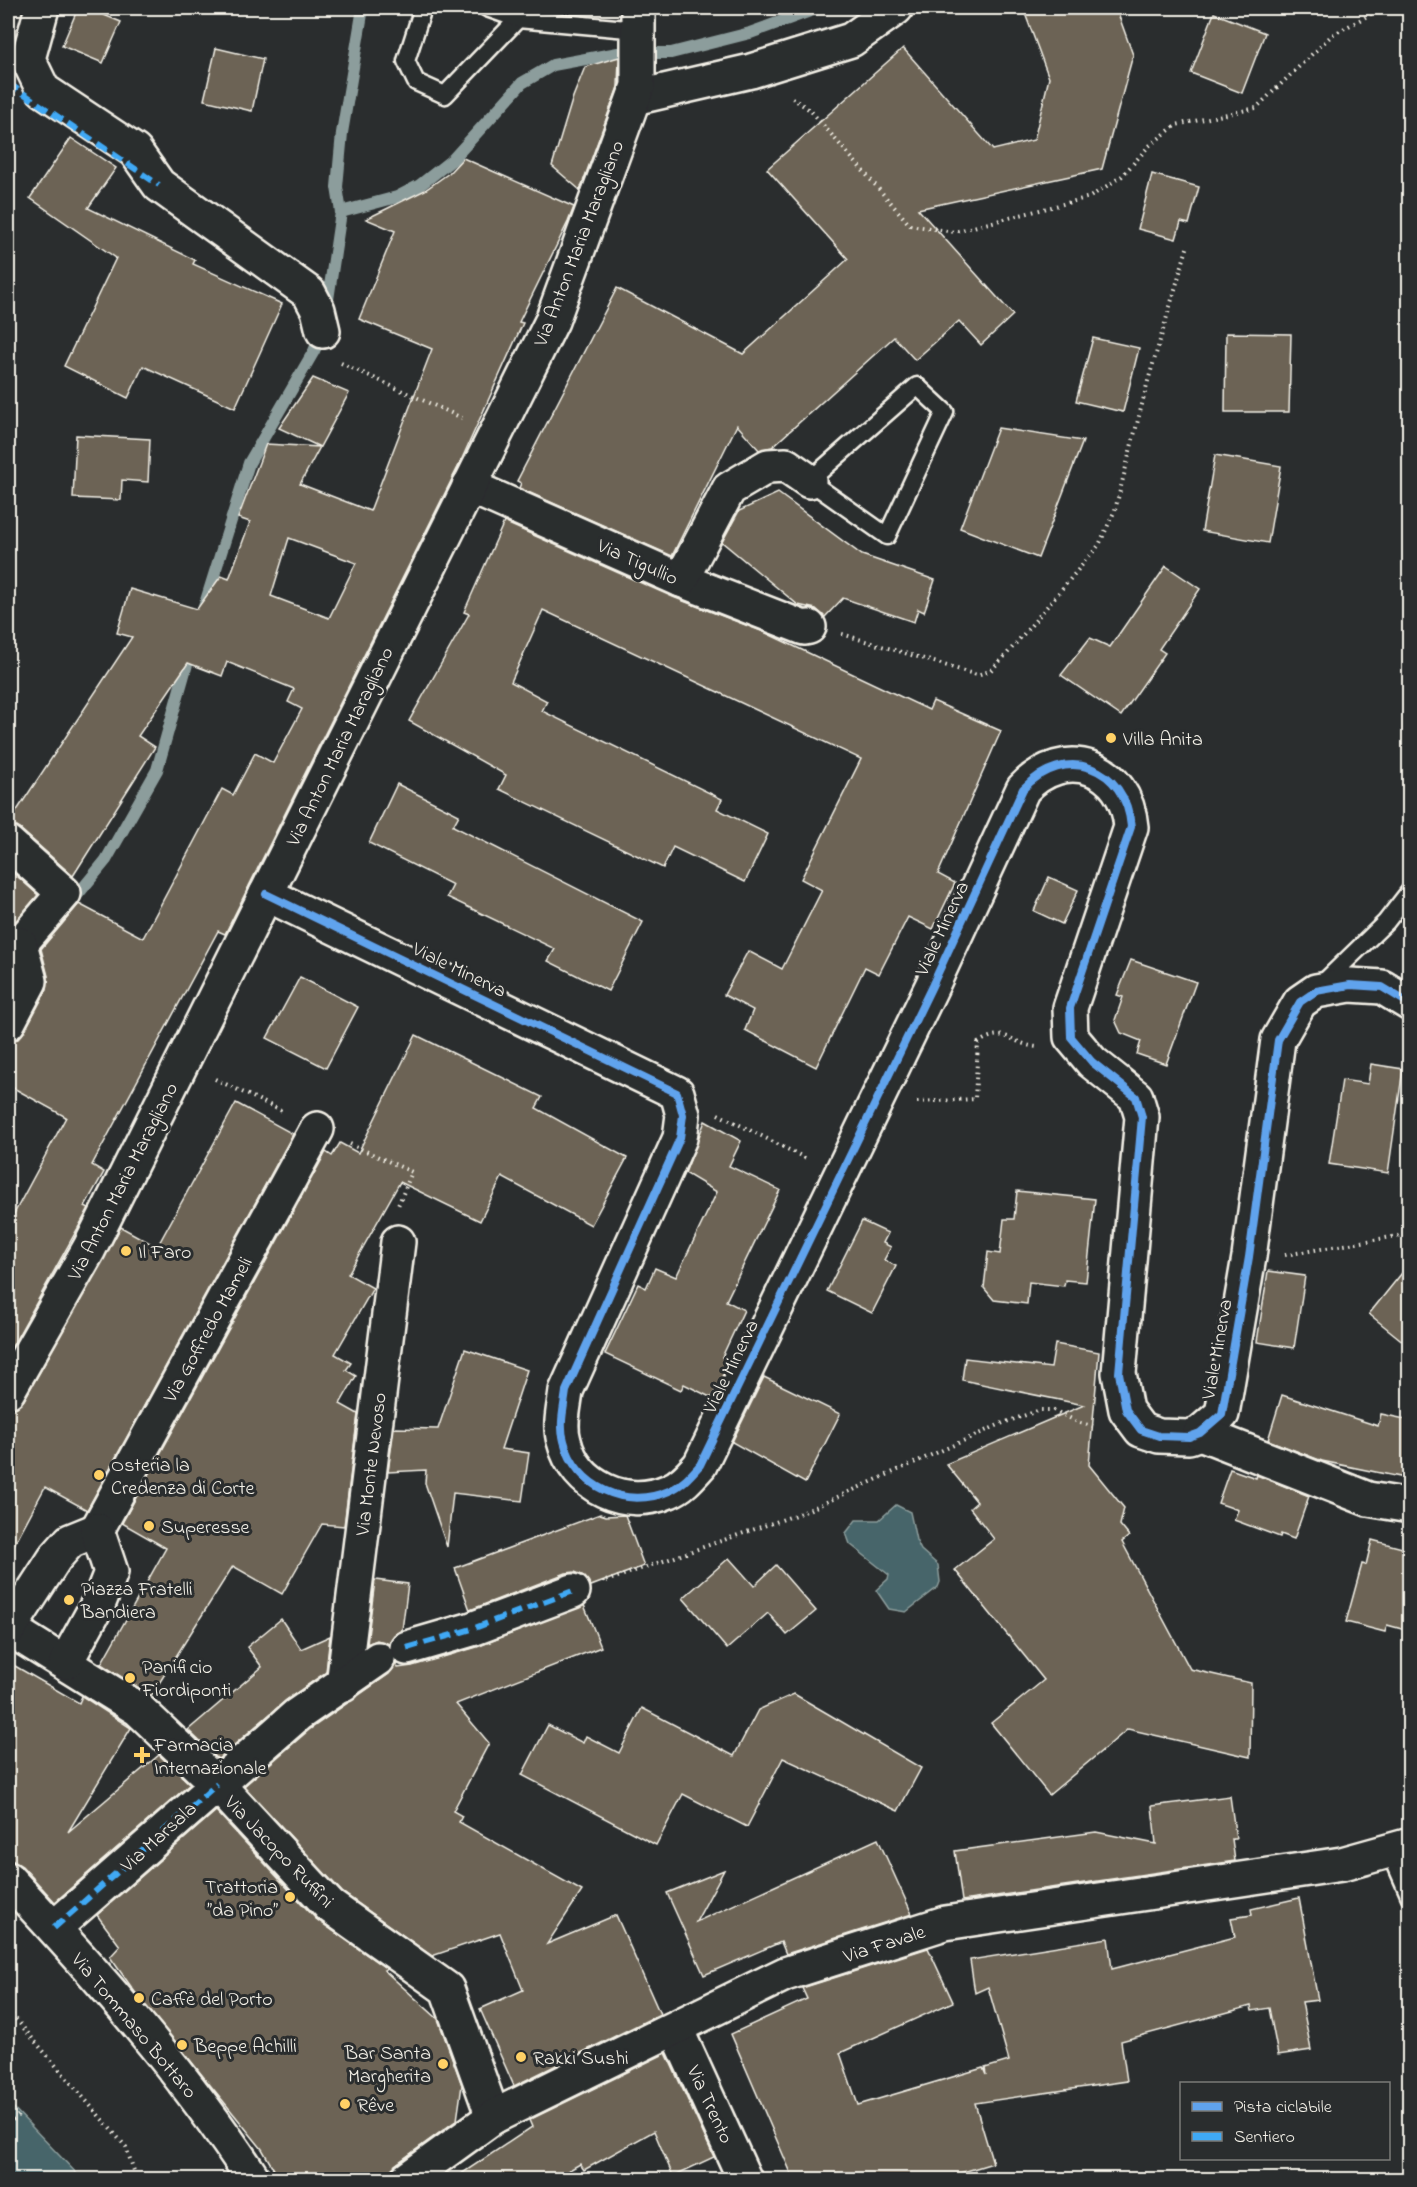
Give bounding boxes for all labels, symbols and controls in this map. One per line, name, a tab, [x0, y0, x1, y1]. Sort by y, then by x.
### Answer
street label: Via Anton Maria Maragliano	[527, 137, 634, 352]
street label: Via Tigullio	[590, 532, 682, 595]
street label: Via Anton Maria Maragliano	[280, 642, 403, 853]
place label: Villa Anita	[1122, 726, 1203, 755]
marker: Villa Anita	[1104, 731, 1118, 745]
street label: Viale Minerva	[908, 877, 978, 982]
street label: Viale Minerva	[406, 936, 511, 1007]
street label: Via Anton Maria Maragliano	[61, 1078, 188, 1287]
place label: Il Faro	[138, 1239, 191, 1268]
marker: Il Faro	[119, 1244, 133, 1258]
street label: Via Goffredo Mameli	[157, 1252, 261, 1409]
street label: Viale Minerva	[1195, 1297, 1242, 1403]
street label: Viale Minerva	[697, 1315, 768, 1420]
street label: Via Monte Nevoso	[349, 1391, 396, 1539]
place label: Osteria la Credenza di Corte	[111, 1452, 255, 1504]
marker: Osteria la Credenza di Corte	[92, 1468, 106, 1482]
place label: Superesse	[161, 1514, 250, 1543]
marker: Superesse	[142, 1519, 156, 1533]
place label: Piazza Fratelli Bandiera	[80, 1576, 193, 1628]
marker: Piazza Fratelli Bandiera	[62, 1593, 76, 1607]
place label: Panificio Fiordiponti	[141, 1654, 231, 1706]
marker: Panificio Fiordiponti	[123, 1671, 137, 1685]
place label: Farmacia Internazionale	[153, 1732, 266, 1784]
marker: Farmacia Internazionale	[135, 1748, 149, 1762]
street label: Via Jacopo Ruffini	[216, 1789, 340, 1916]
street label: Via Marsala	[114, 1796, 204, 1881]
place label: Trattoria ”da Pino”	[205, 1874, 278, 1926]
marker: Trattoria ”da Pino”	[283, 1890, 297, 1904]
street label: Via Favale	[839, 1919, 929, 1973]
street label: Via Tommaso Bottaro	[63, 1946, 203, 2106]
place label: Caffè del Porto	[151, 1986, 273, 2015]
marker: Caffè del Porto	[132, 1991, 146, 2005]
place label: Beppe Achilli	[193, 2033, 297, 2062]
marker: Beppe Achilli	[175, 2038, 189, 2052]
place label: Bar Santa Margherita	[344, 2040, 431, 2093]
place label: Rakki Sushi	[533, 2045, 628, 2074]
marker: Rakki Sushi	[514, 2050, 528, 2064]
marker: Bar Santa Margherita	[436, 2057, 450, 2071]
street label: Via Trento	[678, 2060, 740, 2149]
legend	[1180, 2082, 1390, 2160]
place label: Rêve	[357, 2092, 394, 2121]
text: Pista ciclabile	[1234, 2095, 1333, 2121]
marker: Rêve	[338, 2097, 352, 2111]
text: Sentiero	[1234, 2125, 1295, 2151]

